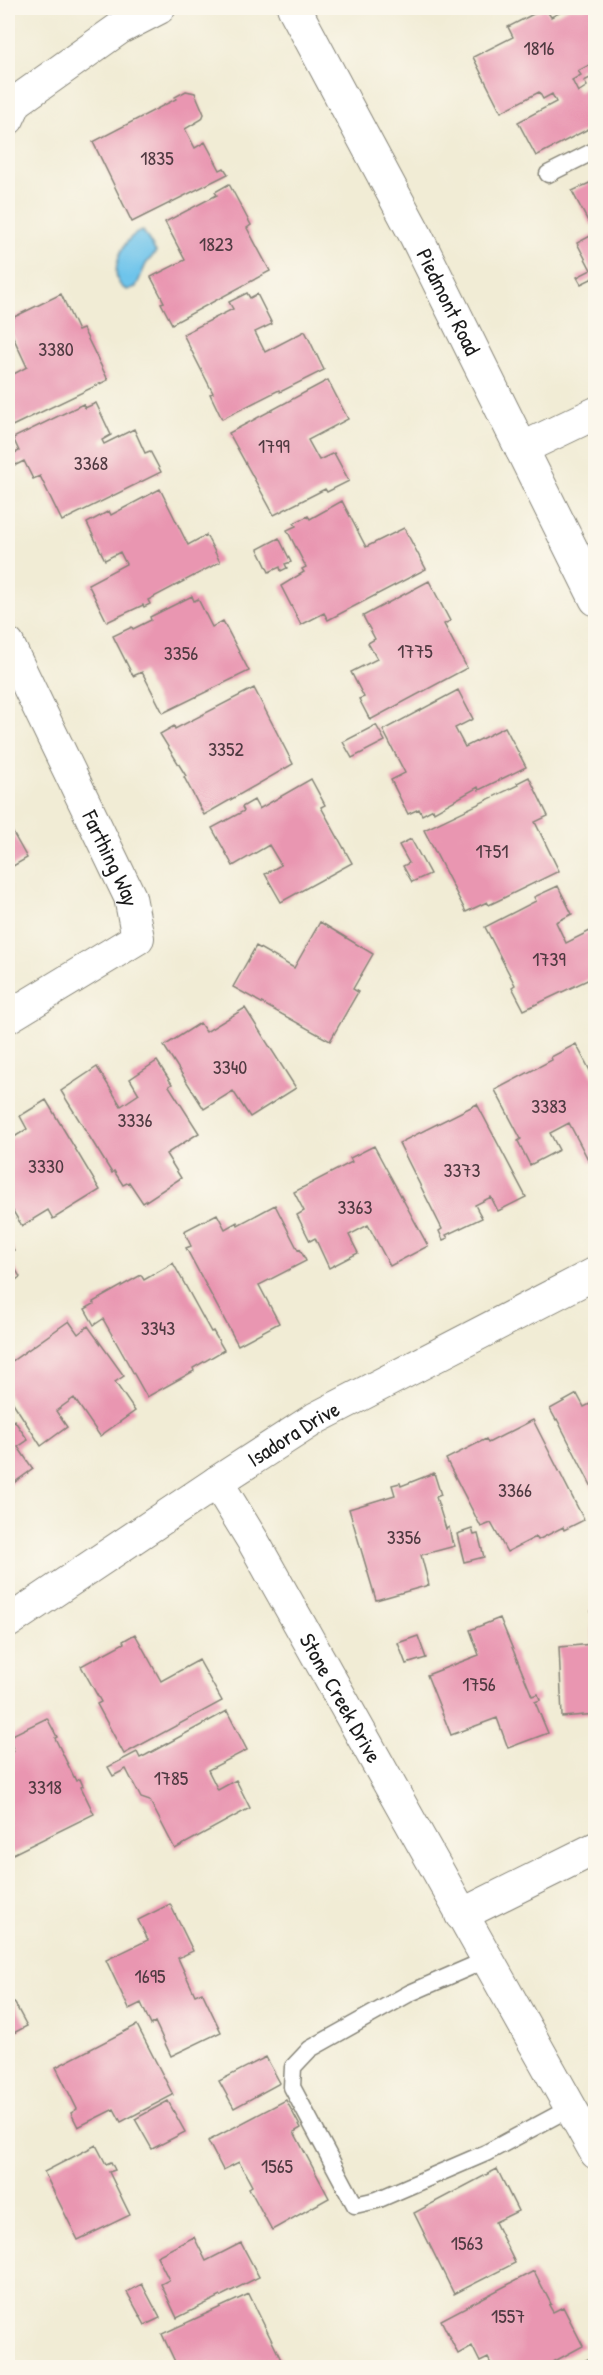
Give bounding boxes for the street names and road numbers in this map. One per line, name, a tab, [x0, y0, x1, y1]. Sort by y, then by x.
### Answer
street label: Piedmont Road	[410, 243, 488, 361]
street label: Farthing Way	[75, 804, 146, 909]
street label: Isadora Drive	[241, 1393, 345, 1474]
street label: Stone Creek Drive	[293, 1628, 389, 1768]

